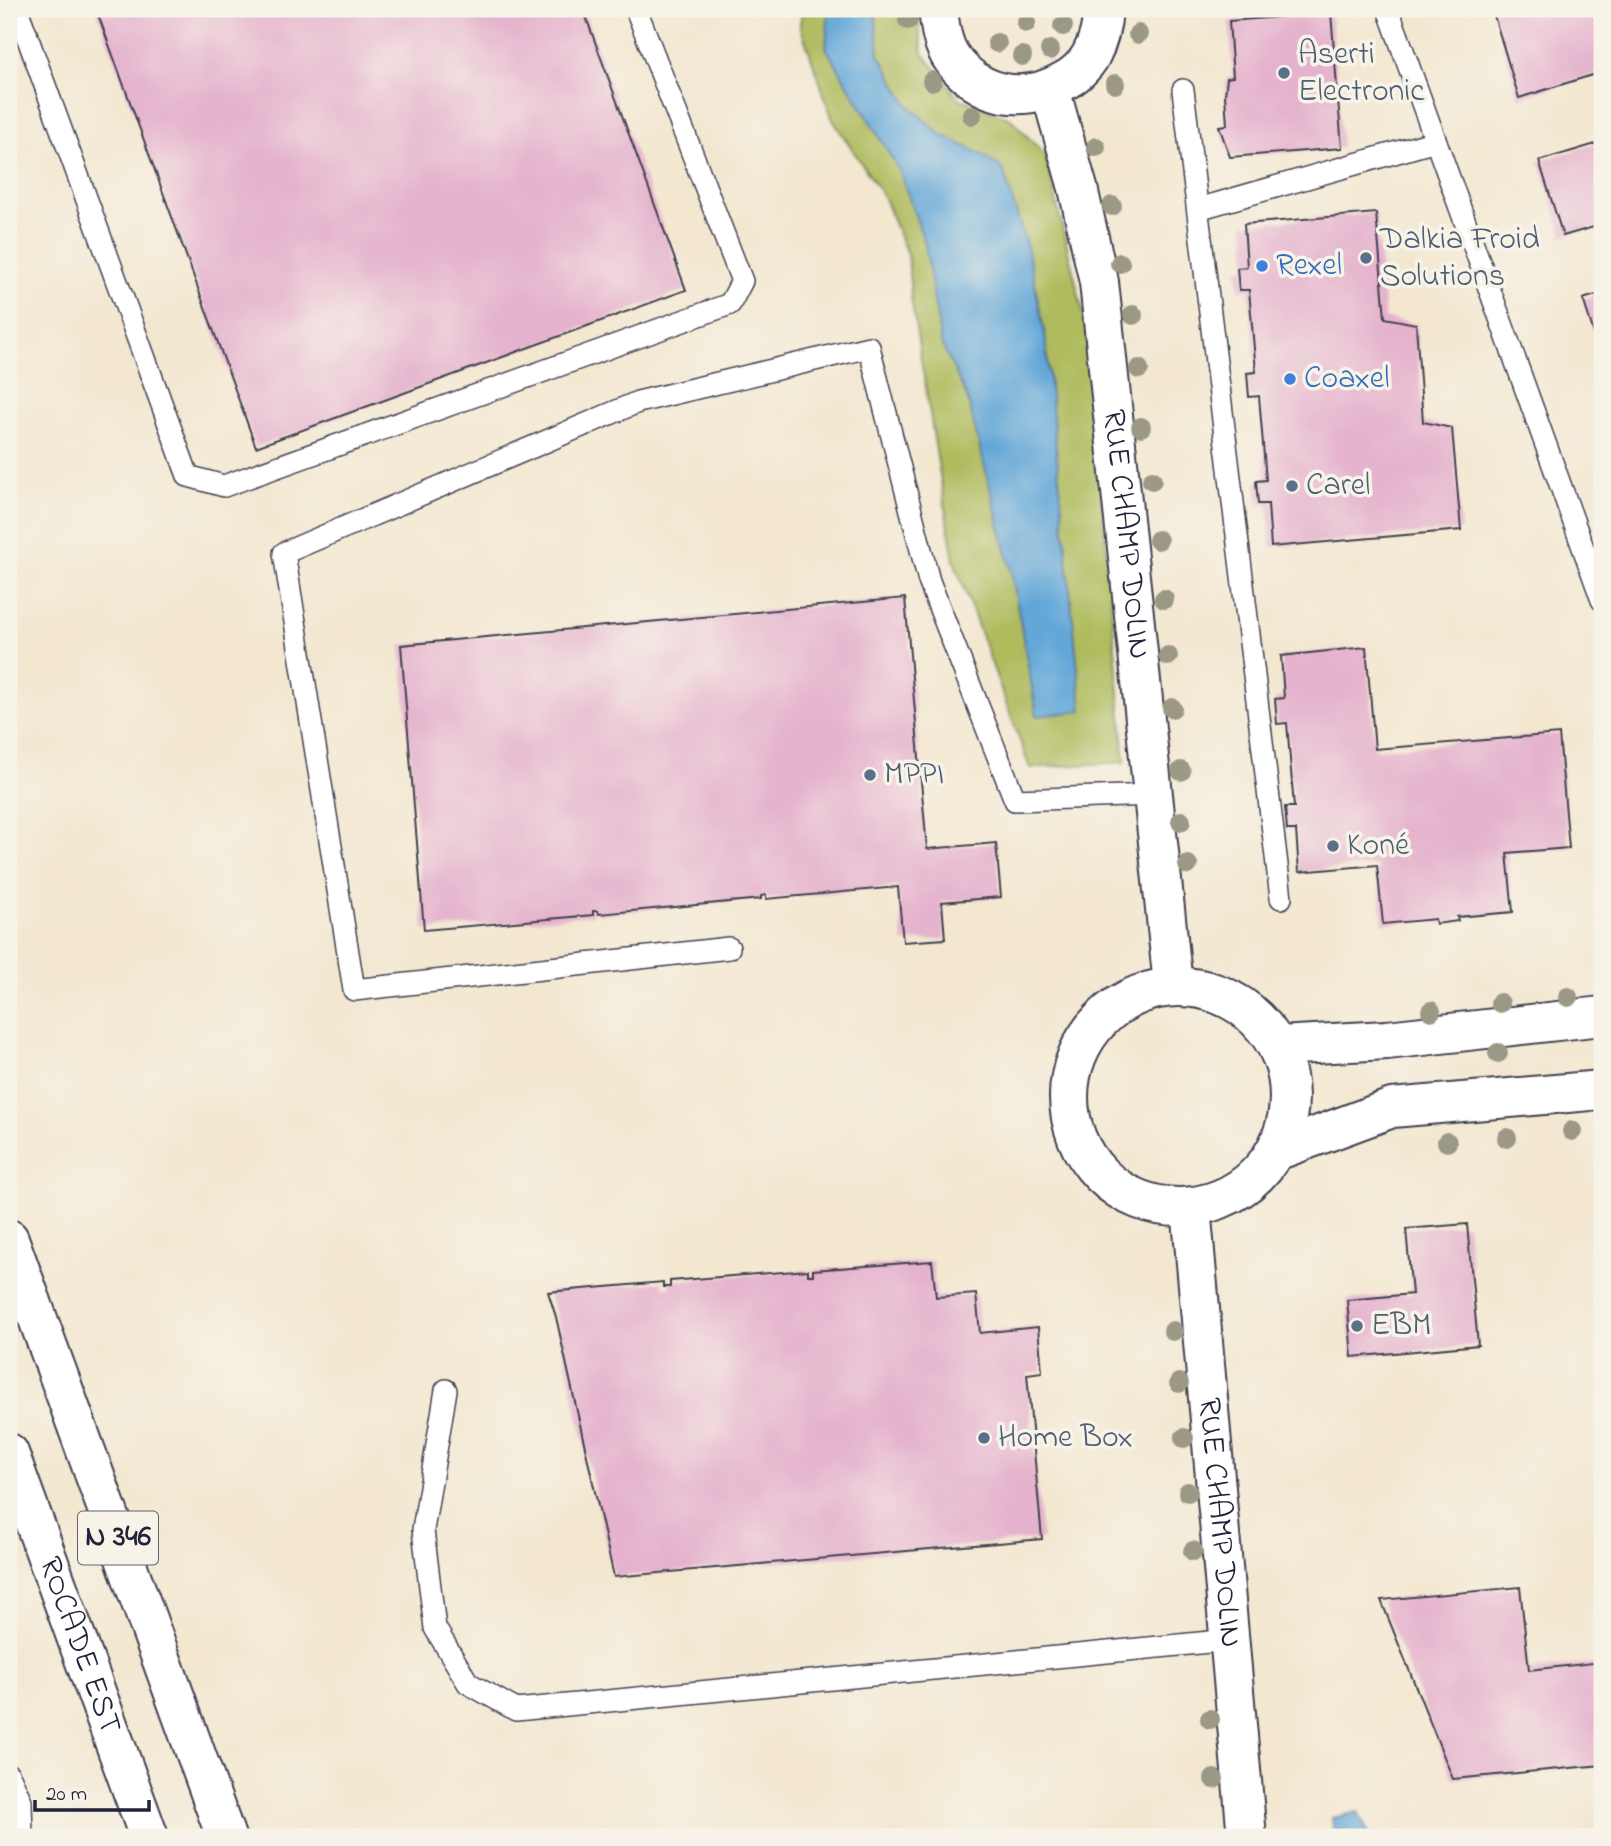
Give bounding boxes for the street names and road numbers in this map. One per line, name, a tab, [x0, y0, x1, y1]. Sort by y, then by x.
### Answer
street label: RUE CHAMP DOLIN	[1089, 407, 1162, 662]
street label: RUE CHAMP DOLIN	[1185, 1396, 1254, 1650]
road number: N 346	[78, 1512, 158, 1564]
street label: ROCADE EST	[25, 1550, 133, 1741]

